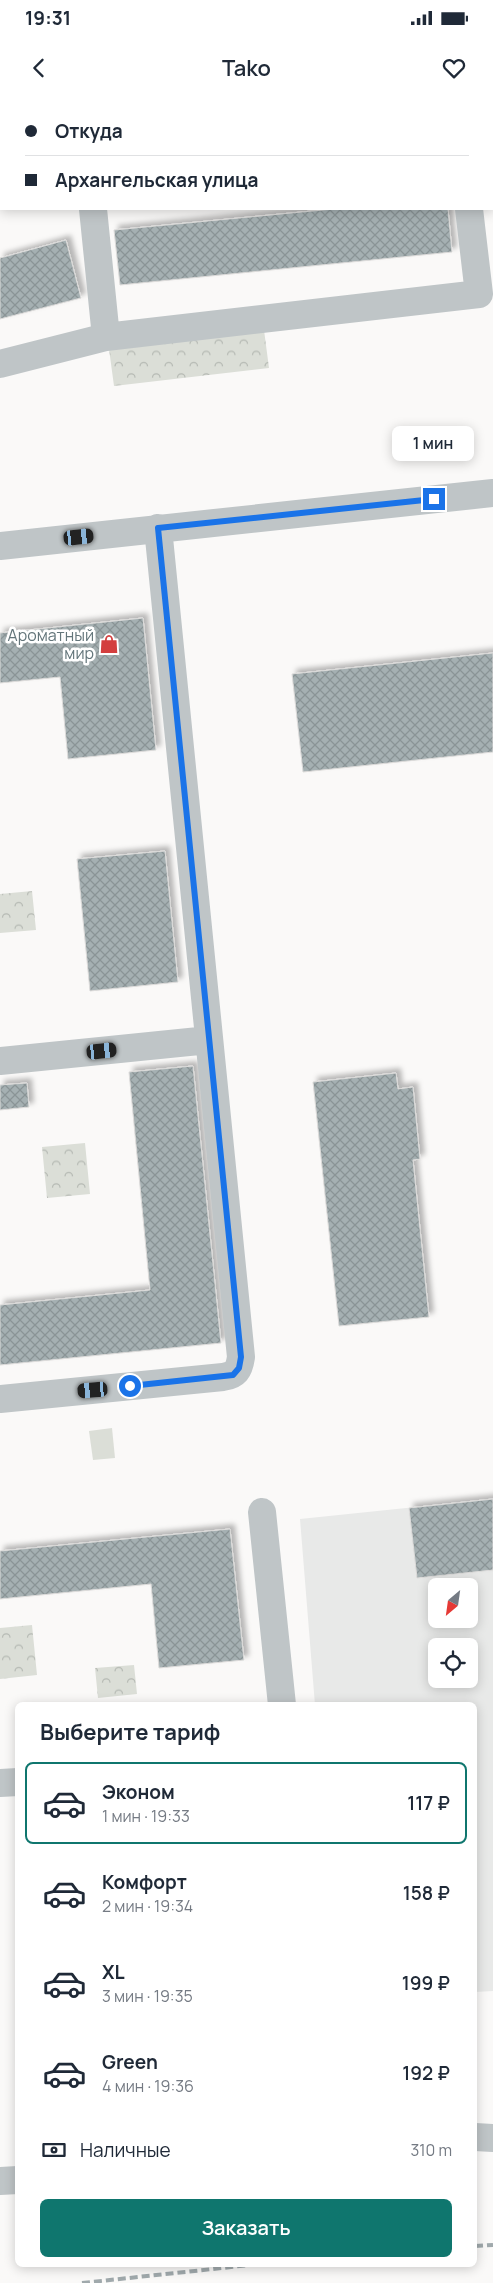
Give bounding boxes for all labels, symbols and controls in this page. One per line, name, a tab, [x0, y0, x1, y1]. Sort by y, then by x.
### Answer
text: 19:31	[25, 5, 71, 31]
text: Tako	[222, 53, 271, 83]
icon: back	[25, 54, 53, 82]
icon: heart	[440, 54, 468, 82]
text: Откуда	[55, 118, 123, 144]
text: Архангельская улица	[55, 167, 258, 193]
callout: 1 мин	[393, 426, 475, 462]
text: 1 мин	[413, 432, 453, 454]
route end	[423, 488, 445, 510]
car	[63, 528, 94, 546]
place label: Ароматный мир	[8, 624, 94, 664]
shop icon: Ароматный мир	[98, 633, 120, 655]
car	[86, 1042, 117, 1060]
route start	[119, 1375, 141, 1397]
car	[77, 1381, 108, 1399]
north arrow	[428, 1578, 478, 1628]
map controls	[428, 1578, 478, 1688]
button: locate	[428, 1638, 478, 1688]
text: Выберите тариф	[40, 1717, 220, 1747]
text: Эконом	[102, 1779, 175, 1805]
icon: car	[42, 1781, 87, 1826]
text: 117 ₽	[407, 1790, 450, 1816]
text: 1 мин · 19:33	[102, 1805, 190, 1827]
text: Комфорт	[102, 1869, 187, 1895]
icon: car	[42, 1871, 87, 1916]
text: 158 ₽	[403, 1880, 450, 1906]
text: 2 мин · 19:34	[102, 1895, 193, 1917]
text: XL	[102, 1959, 125, 1985]
icon: car	[42, 1961, 87, 2006]
text: 199 ₽	[402, 1970, 450, 1996]
text: 3 мин · 19:35	[102, 1985, 193, 2007]
text: Green	[102, 2049, 158, 2075]
icon: car	[42, 2051, 87, 2096]
text: 192 ₽	[402, 2060, 450, 2086]
text: 4 мин · 19:36	[102, 2075, 194, 2097]
icon: cash	[40, 2136, 68, 2164]
text: Наличные	[80, 2137, 171, 2163]
text: 310 m	[410, 2139, 452, 2161]
button: Заказать	[40, 2199, 452, 2257]

